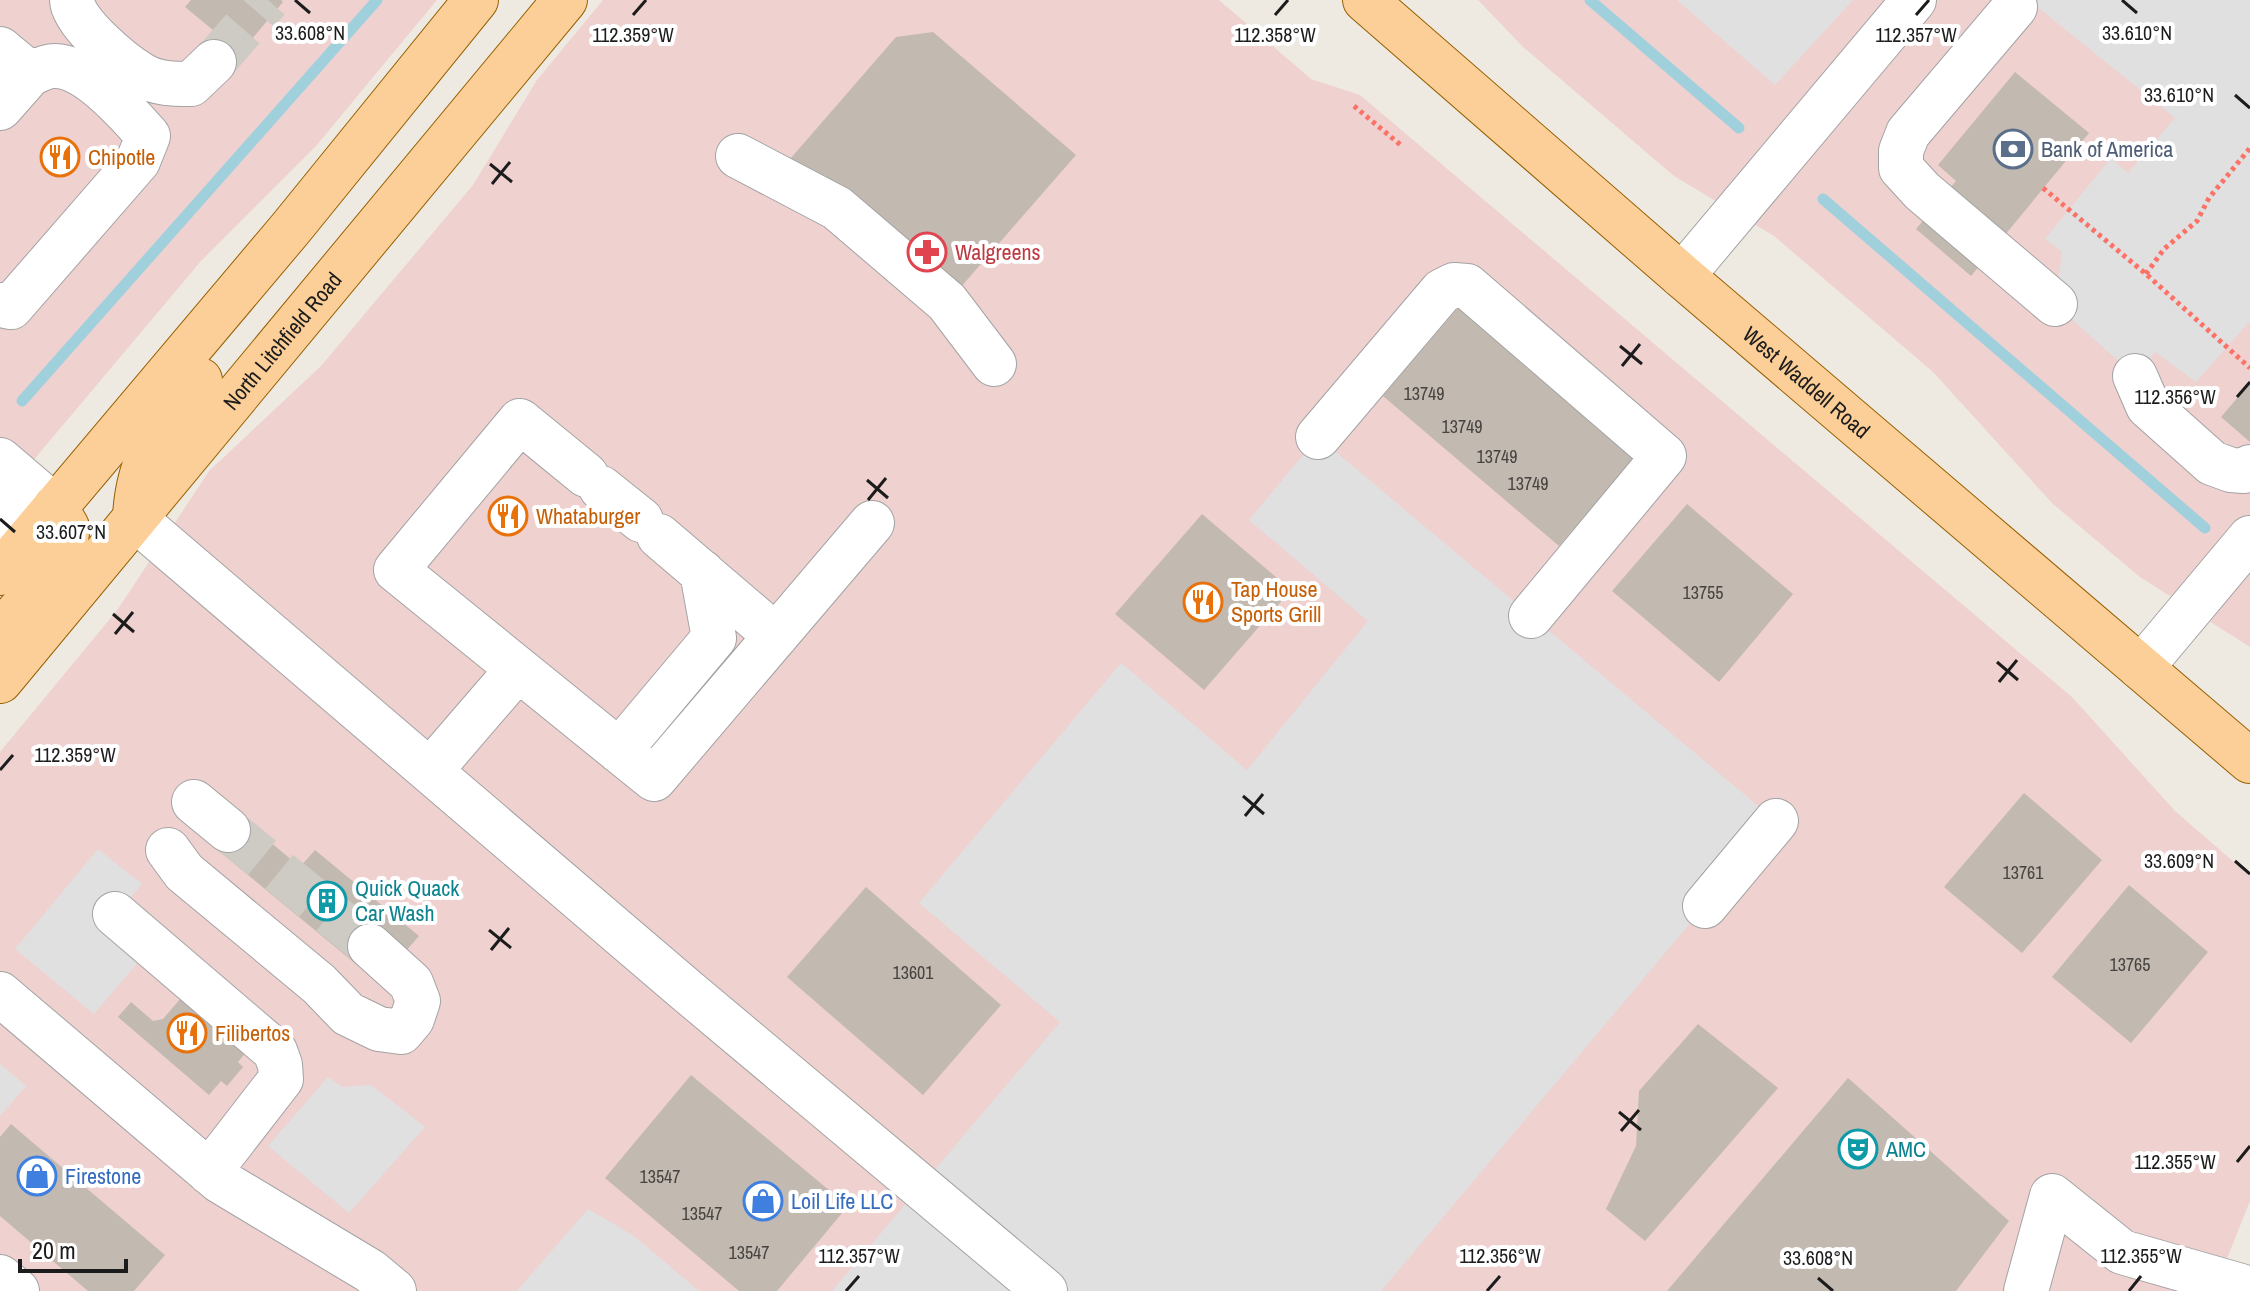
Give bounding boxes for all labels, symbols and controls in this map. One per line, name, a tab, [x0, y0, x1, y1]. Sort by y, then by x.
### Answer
text: 33.608°N	[275, 19, 345, 46]
text: 33.610°N	[2102, 19, 2172, 46]
text: 112.359°W	[592, 21, 674, 48]
text: 112.358°W	[1234, 21, 1316, 48]
text: 112.357°W	[1875, 21, 1957, 48]
text: 33.610°N	[2144, 81, 2214, 108]
bank icon: Bank of America	[1992, 128, 2034, 170]
place label: Bank of America	[2041, 134, 2173, 164]
restaurant icon: Chipotle	[39, 136, 81, 178]
place label: Chipotle	[88, 142, 155, 172]
pharmacy icon: Walgreens	[906, 231, 948, 273]
place label: Walgreens	[955, 237, 1041, 267]
street label: North Litchfield Road	[216, 266, 348, 416]
street label: West Waddell Road	[1736, 319, 1877, 445]
house number: 13749	[1403, 381, 1445, 406]
text: 112.356°W	[2134, 383, 2216, 410]
house number: 13749	[1441, 414, 1483, 439]
house number: 13749	[1476, 444, 1518, 469]
house number: 13749	[1507, 471, 1549, 496]
restaurant icon: Whataburger	[487, 495, 529, 537]
place label: Whataburger	[536, 501, 640, 531]
text: 33.607°N	[36, 518, 106, 545]
place label: Tap House Sports Grill	[1231, 574, 1321, 629]
house number: 13755	[1682, 580, 1724, 605]
restaurant icon: Tap House Sports Grill	[1182, 581, 1224, 623]
text: 112.359°W	[34, 741, 116, 768]
text: 33.609°N	[2144, 847, 2214, 874]
house number: 13761	[2002, 860, 2044, 885]
place label: Quick Quack Car Wash	[355, 873, 460, 928]
building icon: Quick Quack Car Wash	[306, 880, 348, 922]
house number: 13765	[2109, 952, 2151, 977]
house number: 13601	[892, 960, 934, 985]
restaurant icon: Filibertos	[166, 1012, 208, 1054]
place label: Filibertos	[215, 1018, 290, 1048]
theatre icon: AMC	[1837, 1128, 1879, 1170]
place label: AMC	[1885, 1134, 1926, 1164]
text: 112.355°W	[2134, 1148, 2216, 1175]
shop icon: Firestone	[16, 1155, 58, 1197]
place label: Firestone	[65, 1161, 141, 1191]
house number: 13547	[639, 1164, 681, 1189]
shop icon: Loil Life LLC	[742, 1180, 784, 1222]
place label: Loil Life LLC	[791, 1186, 893, 1216]
house number: 13547	[681, 1201, 723, 1226]
scale bar	[20, 1223, 126, 1273]
text: 20 m	[32, 1234, 76, 1266]
house number: 13547	[728, 1240, 770, 1265]
text: 112.357°W	[818, 1242, 900, 1269]
text: 112.356°W	[1459, 1242, 1541, 1269]
text: 112.355°W	[2100, 1242, 2182, 1269]
text: 33.608°N	[1783, 1244, 1853, 1271]

